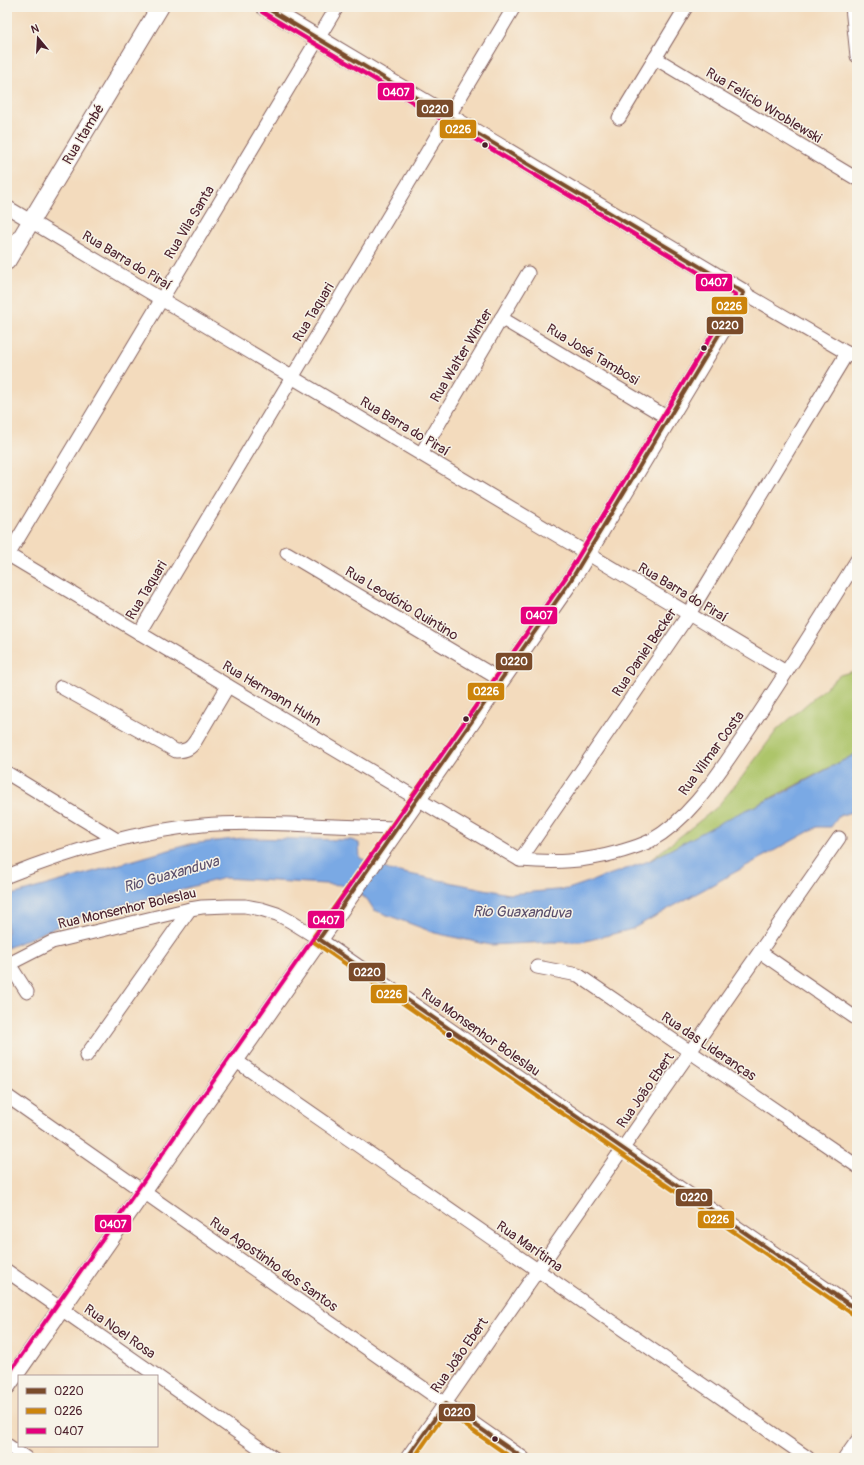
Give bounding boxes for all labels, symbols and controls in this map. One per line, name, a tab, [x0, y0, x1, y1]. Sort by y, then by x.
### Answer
north arrow	[18, 18, 58, 58]
text: N	[30, 21, 41, 36]
street label: Rua Felício Wroblewski	[703, 64, 825, 147]
line badge: 0407	[377, 82, 415, 101]
text: 0407	[382, 86, 410, 99]
line badge: 0220	[416, 99, 454, 118]
street label: Rua Itambé	[59, 101, 108, 168]
text: 0220	[421, 103, 449, 116]
line badge: 0226	[439, 119, 477, 139]
text: 0226	[445, 123, 472, 136]
unlabelled marker	[480, 140, 490, 150]
street label: Rua Vila Santa	[161, 182, 218, 262]
street label: Rua Barra do Piraí	[79, 227, 175, 294]
line badge: 0407	[695, 273, 733, 292]
text: 0407	[700, 276, 728, 289]
street label: Rua Taquari	[289, 279, 338, 345]
line badge: 0226	[711, 296, 748, 315]
text: 0226	[716, 300, 743, 313]
street label: Rua Walter Winter	[427, 305, 496, 405]
line badge: 0220	[706, 316, 744, 335]
text: 0220	[711, 319, 739, 332]
street label: Rua José Tambosi	[543, 320, 642, 389]
unlabelled marker	[699, 343, 709, 353]
street label: Rua Barra do Piraí	[357, 393, 453, 460]
street label: Rua Taquari	[122, 557, 171, 623]
street label: Rua Barra do Piraí	[635, 559, 731, 626]
street label: Rua Leodório Quintino	[342, 563, 462, 644]
street label: Rua Daniel Becker	[609, 605, 680, 700]
line badge: 0407	[520, 606, 558, 625]
text: 0407	[525, 609, 553, 622]
line badge: 0220	[495, 652, 533, 671]
text: 0220	[500, 655, 528, 668]
street label: Rua Hermann Huhn	[219, 657, 324, 730]
line badge: 0226	[467, 682, 505, 701]
text: 0226	[473, 685, 500, 698]
street label: Rua Vilmar Costa	[675, 708, 748, 799]
unlabelled marker	[461, 714, 471, 724]
water label: Rio Guaxanduva	[121, 852, 222, 897]
street label: Rua Monsenhor Boleslau	[56, 884, 198, 933]
water label: Rio Guaxanduva	[473, 902, 572, 923]
line badge: 0407	[307, 910, 345, 929]
text: 0407	[312, 914, 340, 927]
line badge: 0220	[348, 962, 386, 982]
text: 0220	[353, 966, 381, 979]
line badge: 0226	[370, 984, 408, 1004]
street label: Rua Monsenhor Boleslau	[418, 985, 543, 1080]
text: 0226	[376, 988, 403, 1001]
street label: Rua das Lideranças	[658, 1008, 760, 1085]
unlabelled marker	[444, 1030, 454, 1040]
street label: Rua João Ebert	[613, 1049, 678, 1131]
line badge: 0220	[675, 1188, 713, 1207]
text: 0220	[680, 1191, 708, 1204]
line badge: 0226	[697, 1210, 735, 1229]
text: 0226	[703, 1213, 730, 1226]
line badge: 0407	[94, 1214, 132, 1233]
street label: Rua Agostinho dos Santos	[206, 1214, 342, 1316]
street label: Rua Marítima	[493, 1217, 566, 1275]
text: 0407	[99, 1218, 127, 1231]
street label: Rua Noel Rosa	[81, 1301, 159, 1362]
street label: Rua João Ebert	[427, 1314, 492, 1396]
legend	[18, 1375, 158, 1447]
text: 0220	[54, 1384, 84, 1399]
line badge: 0220	[438, 1403, 476, 1422]
text: 0226	[54, 1404, 83, 1419]
text: 0220	[443, 1406, 471, 1419]
text: 0407	[54, 1424, 84, 1439]
unlabelled marker	[490, 1434, 500, 1444]

